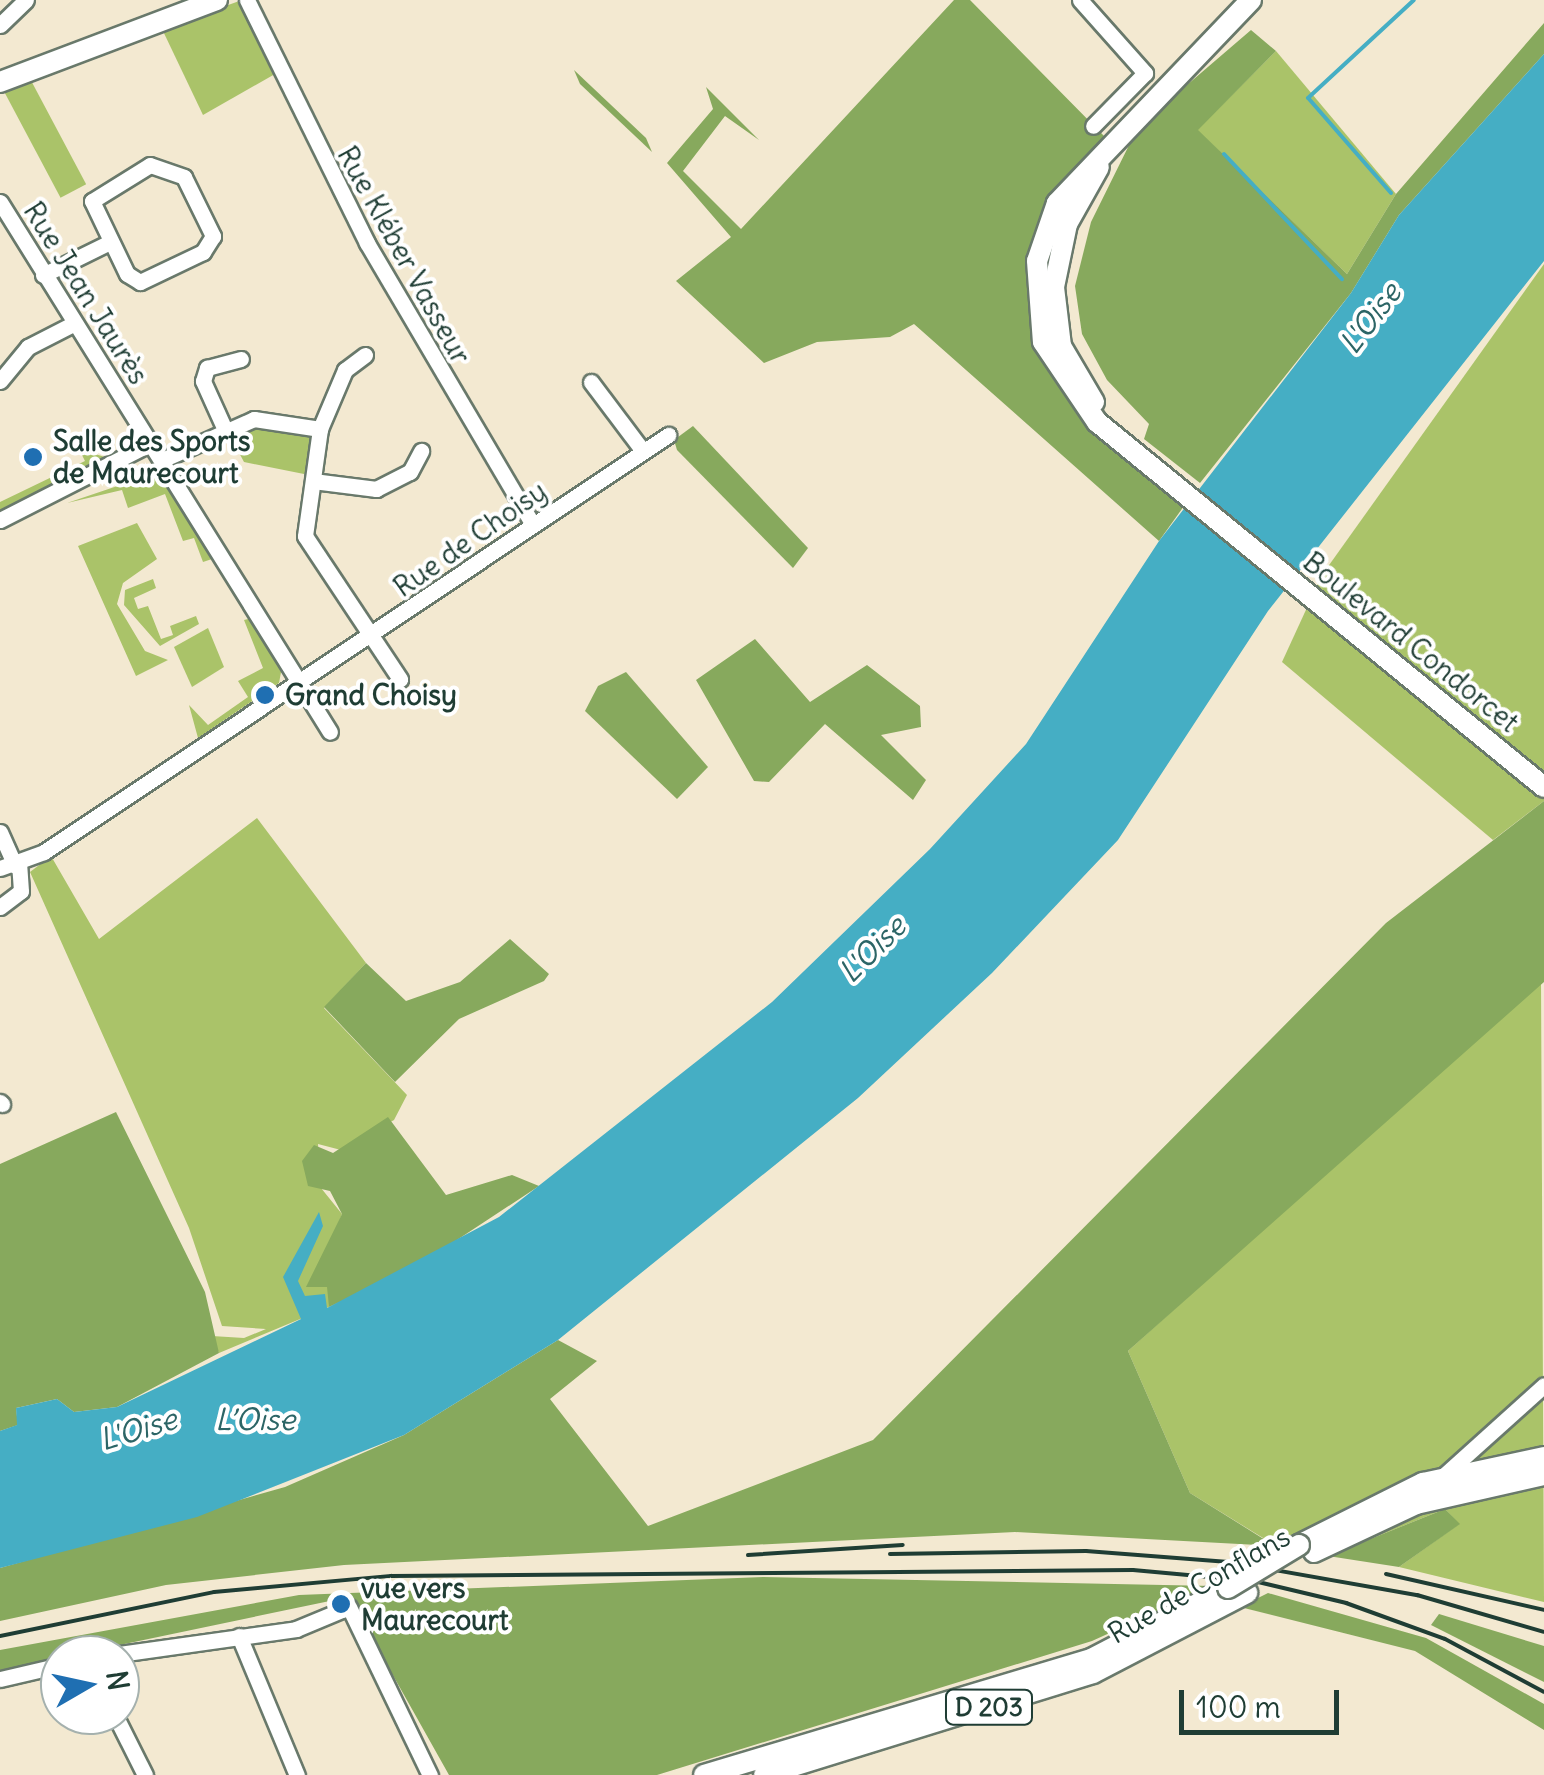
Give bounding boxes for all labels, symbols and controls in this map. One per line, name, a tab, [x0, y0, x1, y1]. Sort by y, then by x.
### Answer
street label: Rue Kléber Vasseur	[330, 140, 478, 370]
street label: Rue Jean Jaurès	[16, 196, 156, 390]
water label: L'Oise	[1332, 276, 1408, 360]
place label: Salle des Sports de Maurecourt	[53, 424, 251, 490]
marker: Salle des Sports de Maurecourt	[22, 446, 44, 468]
street label: Rue de Choisy	[387, 474, 553, 604]
street label: Boulevard Condorcet	[1297, 545, 1525, 739]
place label: Grand Choisy	[285, 678, 457, 712]
marker: Grand Choisy	[254, 684, 276, 706]
water label: L'Oise	[831, 908, 913, 990]
water label: L'Oise	[95, 1400, 181, 1458]
water label: L’Oise	[215, 1401, 295, 1437]
street label: Rue de Conflans	[1102, 1519, 1296, 1651]
place label: vue vers Maurecourt	[361, 1571, 508, 1637]
marker: vue vers Maurecourt	[330, 1593, 352, 1615]
north arrow	[40, 1635, 140, 1735]
text: N	[98, 1668, 137, 1693]
scale bar	[1184, 1670, 1344, 1732]
road number: D 203	[944, 1687, 1034, 1727]
text: 100 m	[1196, 1688, 1281, 1726]

